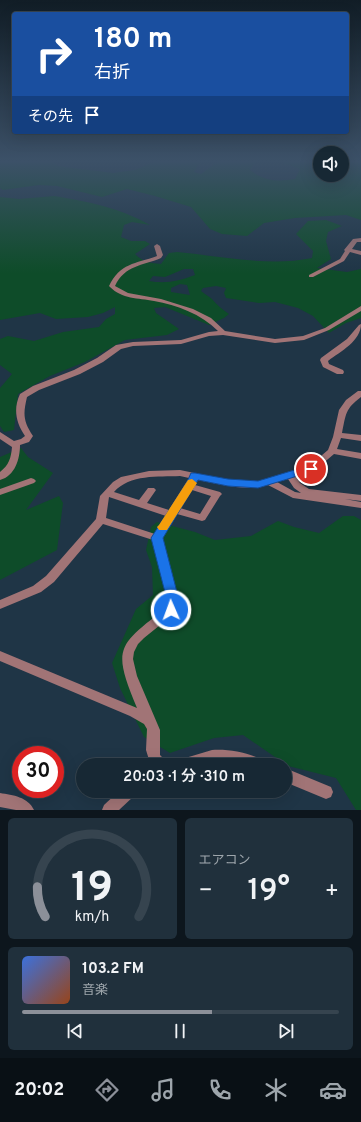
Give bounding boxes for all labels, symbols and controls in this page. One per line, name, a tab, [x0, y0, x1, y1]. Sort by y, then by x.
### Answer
text: 180 m	[94, 22, 172, 58]
icon: right	[28, 28, 80, 80]
text: 右折	[94, 62, 130, 85]
icon: arrive	[81, 104, 103, 126]
text: その先	[28, 108, 73, 127]
map controls	[313, 146, 349, 182]
button: sound	[313, 146, 349, 182]
pin	[294, 452, 328, 486]
icon: arrive	[300, 458, 322, 480]
position arrow	[150, 589, 192, 631]
speed limit sign: 30	[12, 746, 64, 798]
text: 20:03 · 1 分 · 310 m	[123, 768, 245, 787]
text: エアコン	[199, 853, 251, 869]
text: 19	[71, 862, 113, 915]
text: 19°	[248, 873, 290, 910]
text: −	[199, 878, 213, 905]
text: +	[325, 878, 339, 905]
text: km/h	[75, 907, 110, 925]
text: 103.2 FM	[82, 960, 144, 979]
text: 音楽	[82, 983, 108, 999]
icon: previous	[64, 1020, 86, 1042]
icon: pause	[169, 1020, 191, 1042]
icon: next	[275, 1020, 297, 1042]
icon: directions	[93, 1076, 121, 1104]
icon: music	[149, 1076, 177, 1104]
icon: phone	[206, 1076, 234, 1104]
icon: climate	[262, 1076, 290, 1104]
icon: car	[319, 1076, 347, 1104]
text: 20:02	[14, 1079, 64, 1102]

